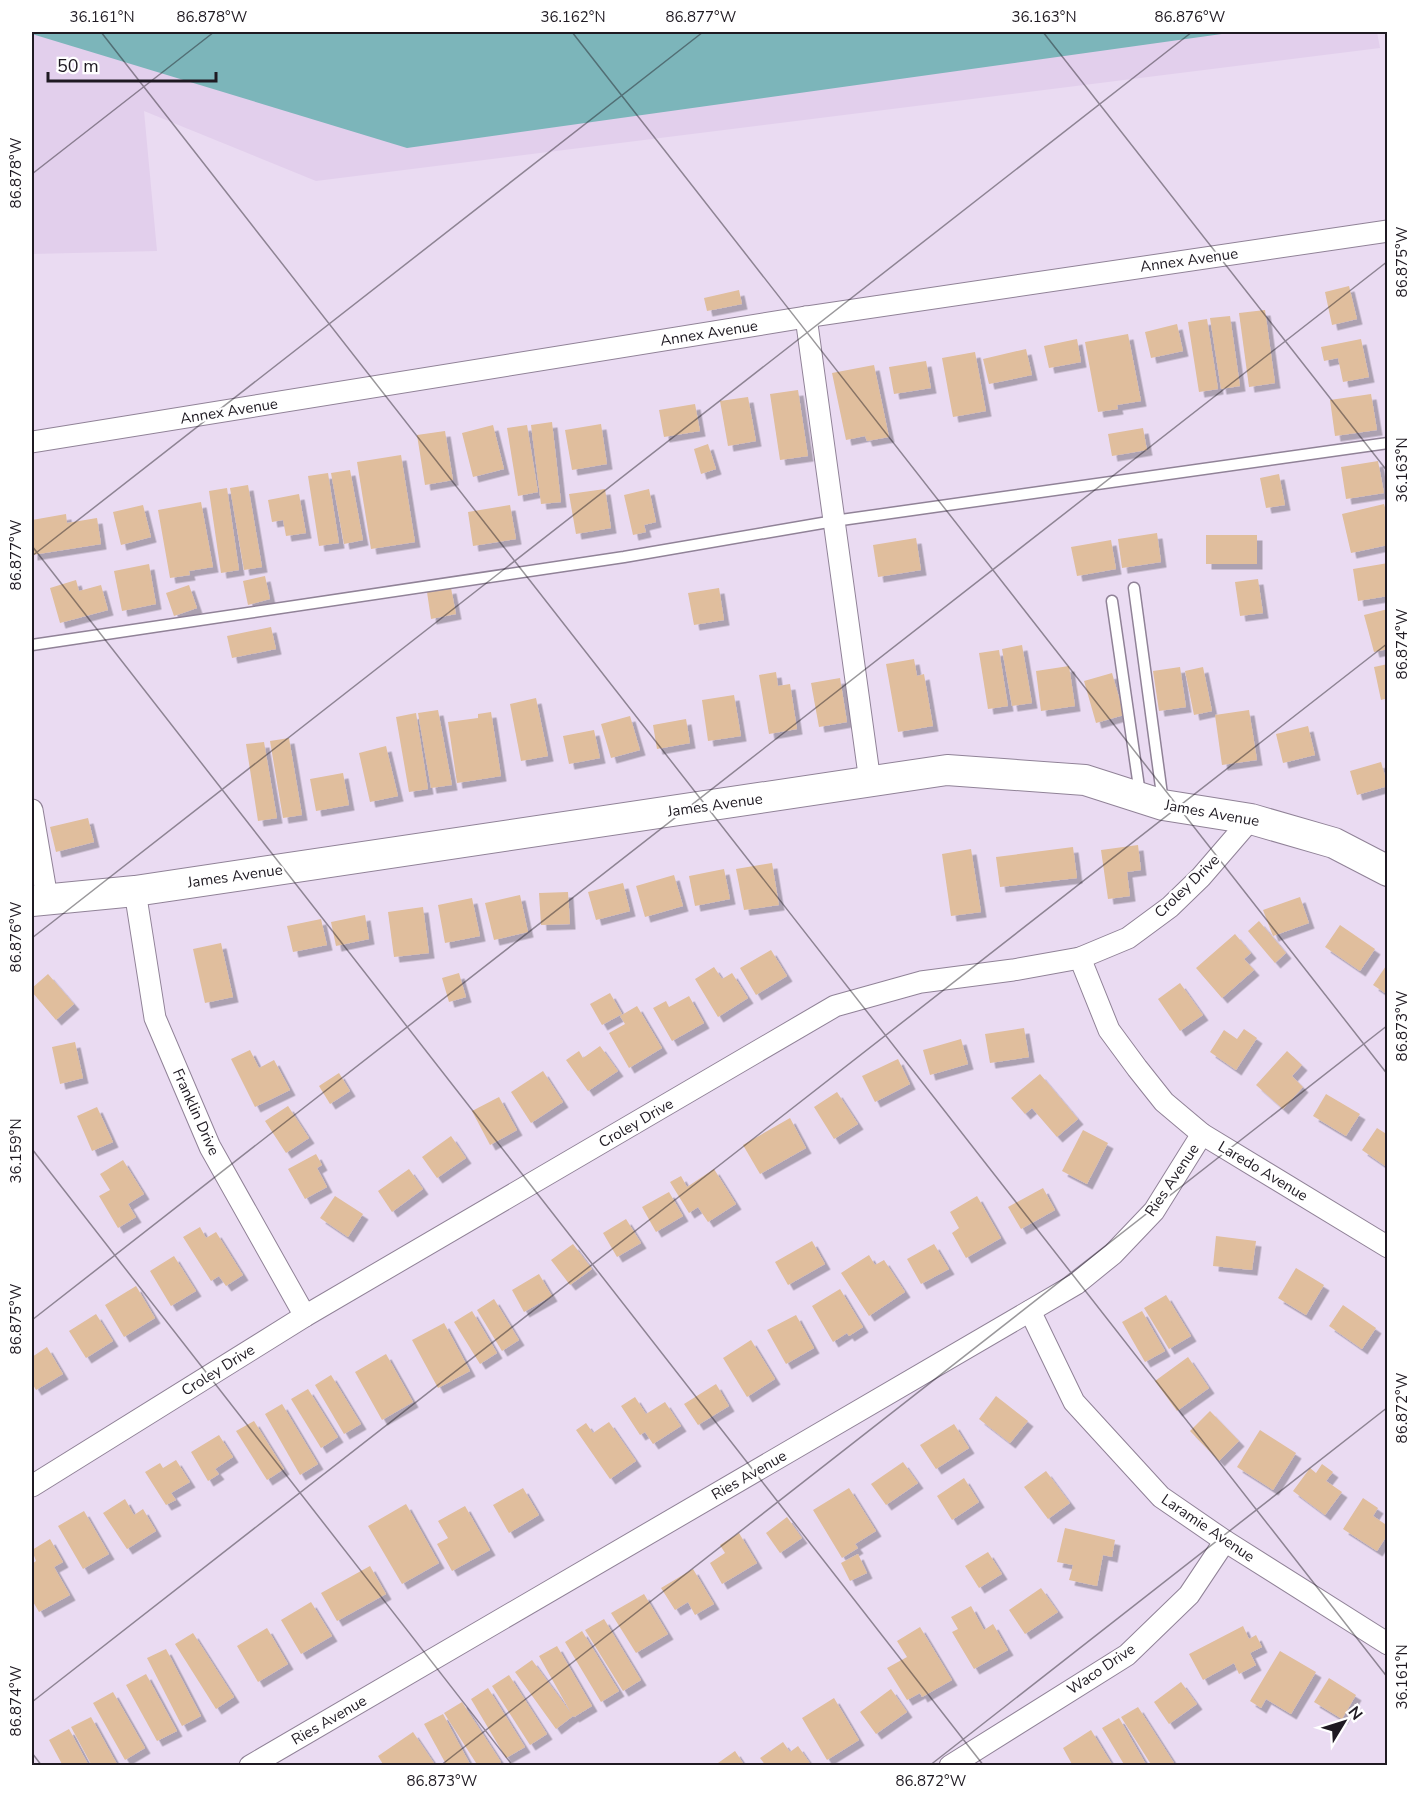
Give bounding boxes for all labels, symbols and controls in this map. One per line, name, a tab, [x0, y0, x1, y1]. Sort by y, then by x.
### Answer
text: 36.161°N	[69, 7, 135, 27]
text: 86.878°W	[177, 7, 248, 27]
text: 36.162°N	[540, 7, 606, 27]
text: 86.877°W	[666, 7, 737, 27]
text: 36.163°N	[1011, 7, 1077, 27]
text: 86.876°W	[1155, 7, 1226, 27]
scale bar	[48, 45, 216, 83]
text: 50 m	[57, 54, 99, 78]
text: 86.878°W	[6, 137, 26, 208]
text: 86.875°W	[1392, 226, 1412, 297]
street label: Annex Avenue	[1139, 243, 1239, 277]
street label: Annex Avenue	[659, 315, 759, 351]
street label: Annex Avenue	[179, 393, 279, 429]
text: 36.163°N	[1392, 437, 1412, 503]
text: 86.877°W	[6, 519, 26, 590]
text: 86.874°W	[1392, 608, 1412, 679]
street label: James Avenue	[665, 788, 764, 822]
street label: James Avenue	[1162, 795, 1261, 831]
street label: Croley Drive	[1150, 850, 1224, 922]
street label: James Avenue	[185, 859, 284, 893]
text: 86.876°W	[6, 901, 26, 972]
text: 86.873°W	[1392, 990, 1412, 1061]
street label: Franklin Drive	[168, 1065, 224, 1159]
street label: Croley Drive	[595, 1094, 677, 1152]
text: 36.159°N	[6, 1118, 26, 1184]
street label: Laredo Avenue	[1214, 1136, 1312, 1206]
street label: Ries Avenue	[1140, 1140, 1204, 1220]
text: 86.875°W	[6, 1283, 26, 1354]
street label: Croley Drive	[177, 1339, 259, 1401]
text: 86.872°W	[1392, 1372, 1412, 1443]
street label: Ries Avenue	[708, 1445, 790, 1505]
street label: Laramie Avenue	[1157, 1489, 1259, 1567]
street label: Waco Drive	[1063, 1639, 1139, 1699]
text: 36.161°N	[1392, 1644, 1412, 1710]
text: 86.874°W	[6, 1665, 26, 1736]
street label: Ries Avenue	[288, 1690, 370, 1750]
north arrow	[1314, 1692, 1374, 1752]
text: N	[1343, 1702, 1367, 1725]
text: 86.873°W	[407, 1771, 478, 1791]
text: 86.872°W	[896, 1771, 967, 1791]

